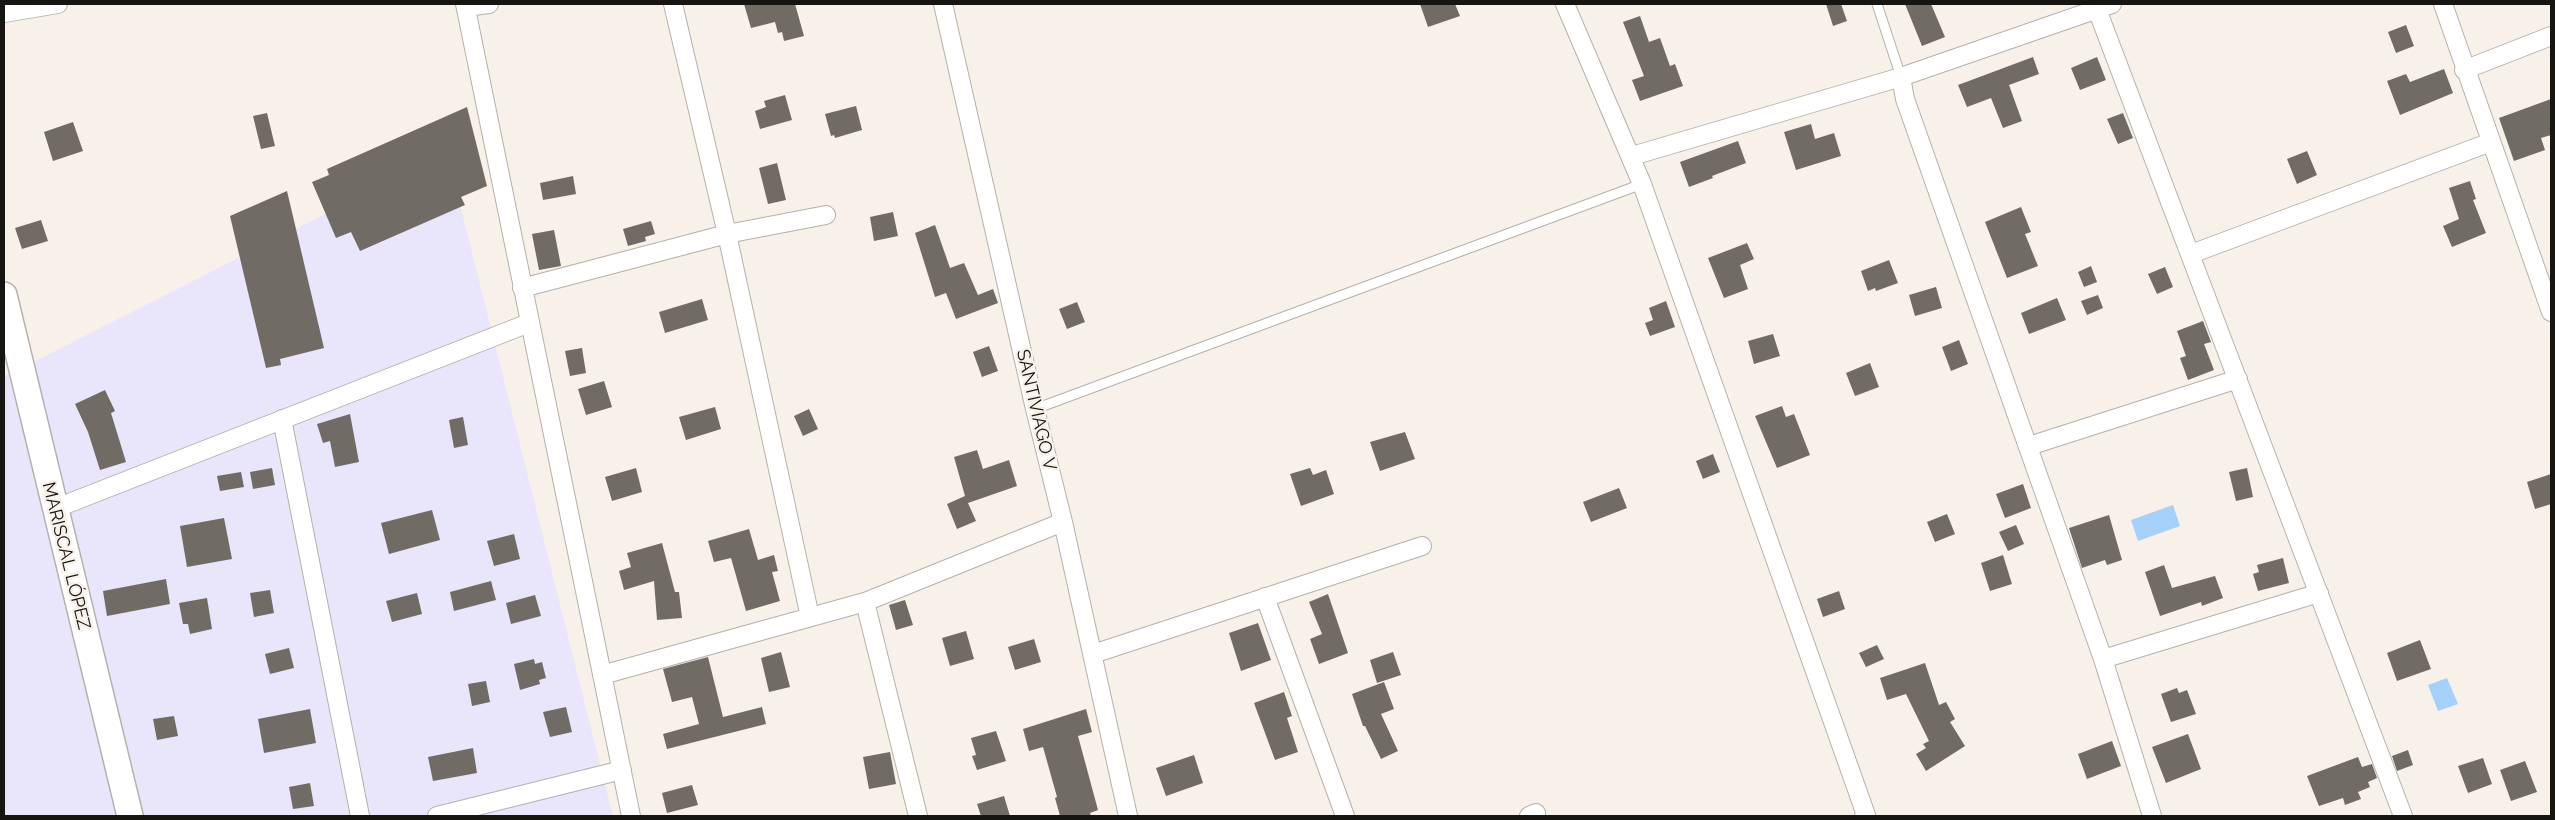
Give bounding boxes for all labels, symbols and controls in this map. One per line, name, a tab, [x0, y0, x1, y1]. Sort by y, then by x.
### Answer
street label: SANTIVIAGO V	[1012, 347, 1060, 473]
street label: MARISCAL LÓPEZ	[37, 480, 95, 632]

